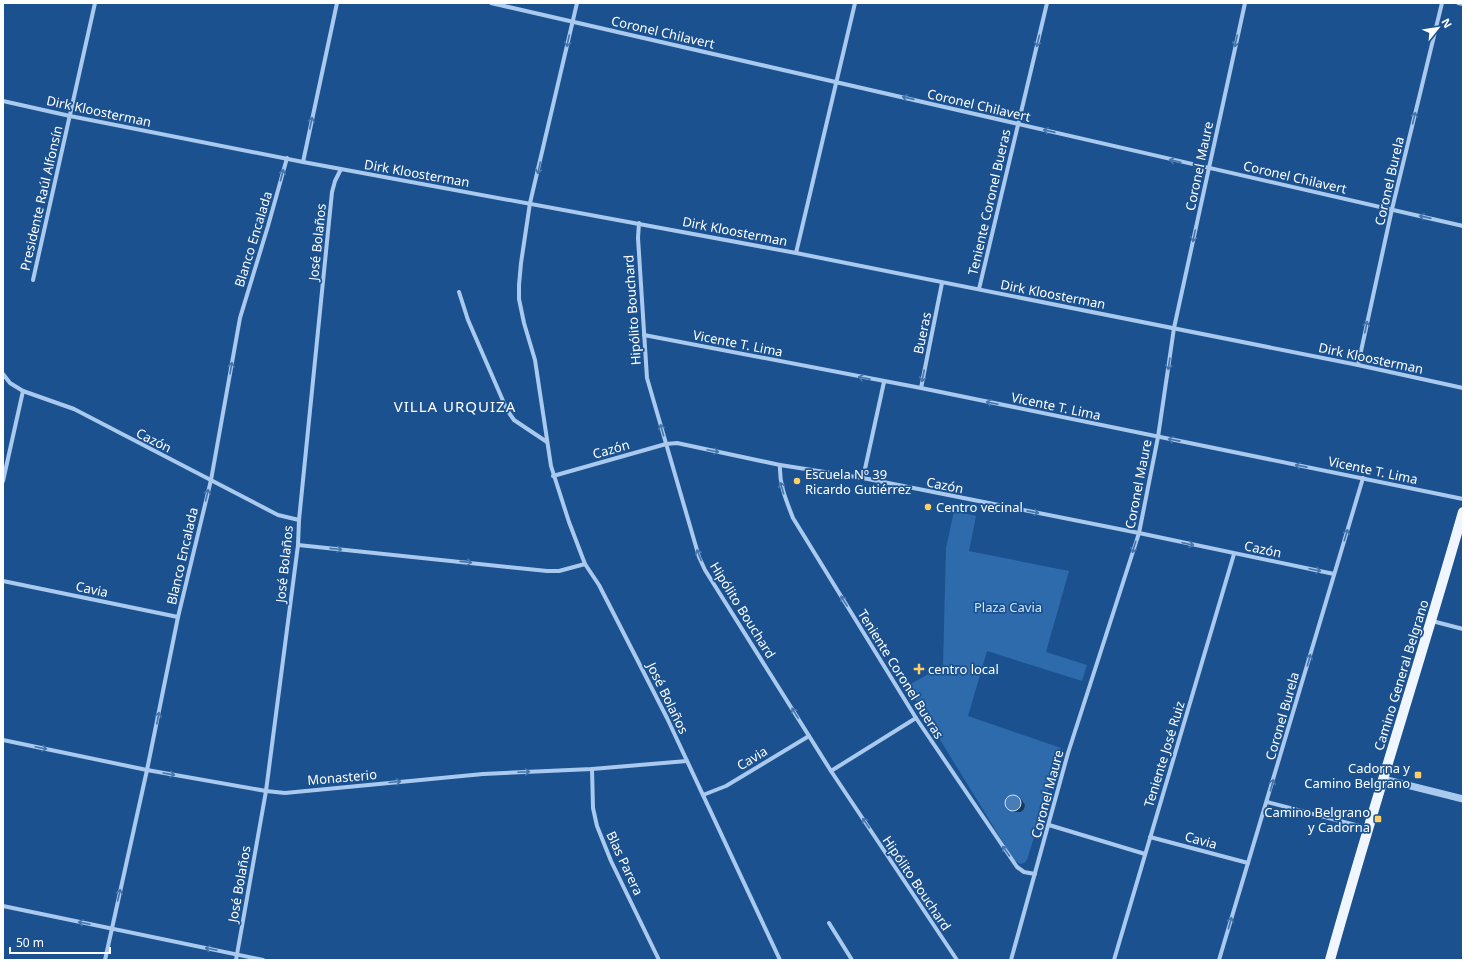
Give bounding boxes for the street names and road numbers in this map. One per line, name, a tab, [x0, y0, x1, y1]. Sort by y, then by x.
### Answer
street label: Coronel Chilavert	[610, 11, 717, 53]
street label: Coronel Chilavert	[926, 84, 1033, 126]
street label: Dirk Kloosterman	[45, 91, 153, 131]
street label: Coronel Maure	[1181, 120, 1217, 212]
street label: Presidente Raúl Alfonsín	[16, 124, 66, 272]
street label: Teniente Coronel Bueras	[963, 127, 1015, 277]
street label: Coronel Burela	[1370, 135, 1408, 227]
street label: Dirk Kloosterman	[363, 155, 471, 191]
street label: Coronel Chilavert	[1242, 156, 1349, 198]
street label: Blanco Encalada	[230, 189, 276, 289]
street label: José Bolaños	[304, 203, 330, 283]
street label: Dirk Kloosterman	[681, 212, 789, 250]
street label: Hipólito Bouchard	[619, 254, 645, 366]
street label: Dirk Kloosterman	[999, 275, 1107, 313]
street label: Bueras	[909, 310, 935, 356]
street label: Vicente T. Lima	[692, 325, 784, 361]
street label: Dirk Kloosterman	[1317, 338, 1425, 378]
street label: Vicente T. Lima	[1010, 388, 1102, 424]
street label: Cazón	[133, 423, 175, 457]
street label: Cazón	[590, 435, 632, 463]
street label: Coronel Maure	[1121, 438, 1155, 530]
street label: Vicente T. Lima	[1327, 452, 1419, 488]
street label: Cazón	[925, 473, 965, 497]
street label: Blanco Encalada	[162, 506, 202, 606]
street label: José Bolaños	[271, 525, 297, 605]
street label: Cazón	[1243, 536, 1283, 562]
street label: Hipólito Bouchard	[706, 558, 780, 662]
street label: Cavia	[74, 577, 110, 601]
street label: Camino General Belgrano	[1369, 597, 1433, 753]
street label: Teniente Coronel Bueras	[854, 606, 948, 742]
street label: José Bolaños	[642, 657, 693, 737]
street label: Coronel Burela	[1261, 670, 1303, 762]
street label: Teniente José Ruiz	[1139, 699, 1189, 809]
street label: Cavia	[733, 742, 771, 774]
street label: Coronel Maure	[1027, 748, 1067, 840]
street label: Monasterio	[306, 765, 378, 789]
street label: Cavia	[1183, 827, 1219, 853]
street label: Blas Parera	[602, 828, 648, 898]
street label: Hipólito Bouchard	[879, 832, 955, 934]
street label: José Bolaños	[223, 844, 255, 926]

